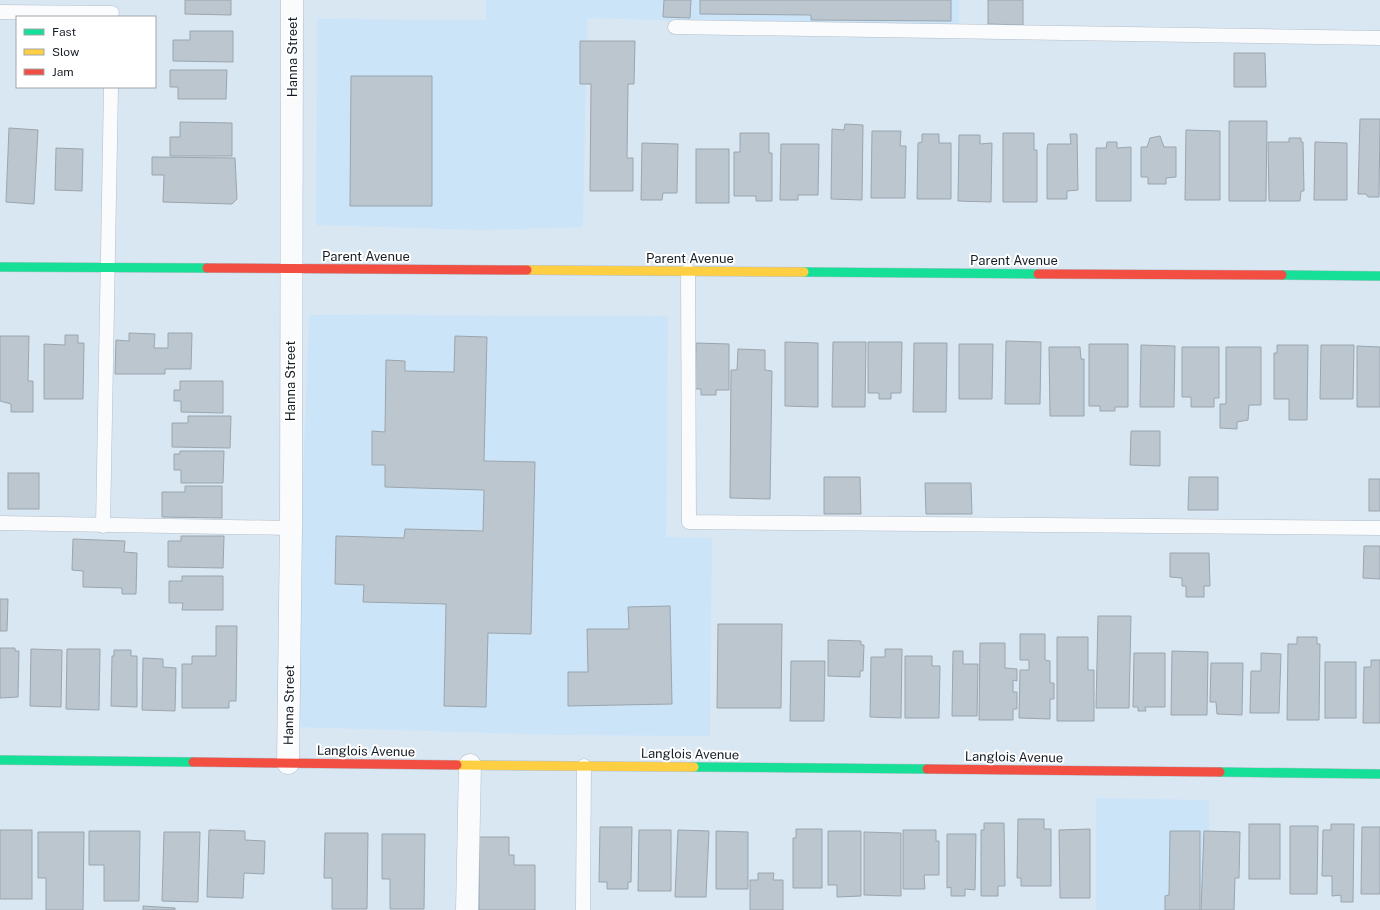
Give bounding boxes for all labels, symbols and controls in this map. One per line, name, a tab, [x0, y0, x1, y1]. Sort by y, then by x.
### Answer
legend	[16, 16, 156, 88]
street label: Hanna Street	[285, 17, 300, 97]
text: Fast	[52, 25, 77, 39]
text: Slow	[52, 45, 80, 59]
text: Jam	[52, 65, 74, 79]
street label: Parent Avenue	[322, 249, 410, 264]
street label: Parent Avenue	[646, 251, 734, 266]
street label: Parent Avenue	[970, 253, 1058, 268]
street label: Hanna Street	[283, 341, 298, 421]
street label: Hanna Street	[281, 665, 297, 745]
street label: Langlois Avenue	[317, 743, 415, 759]
street label: Langlois Avenue	[641, 746, 739, 762]
street label: Langlois Avenue	[965, 749, 1063, 765]

